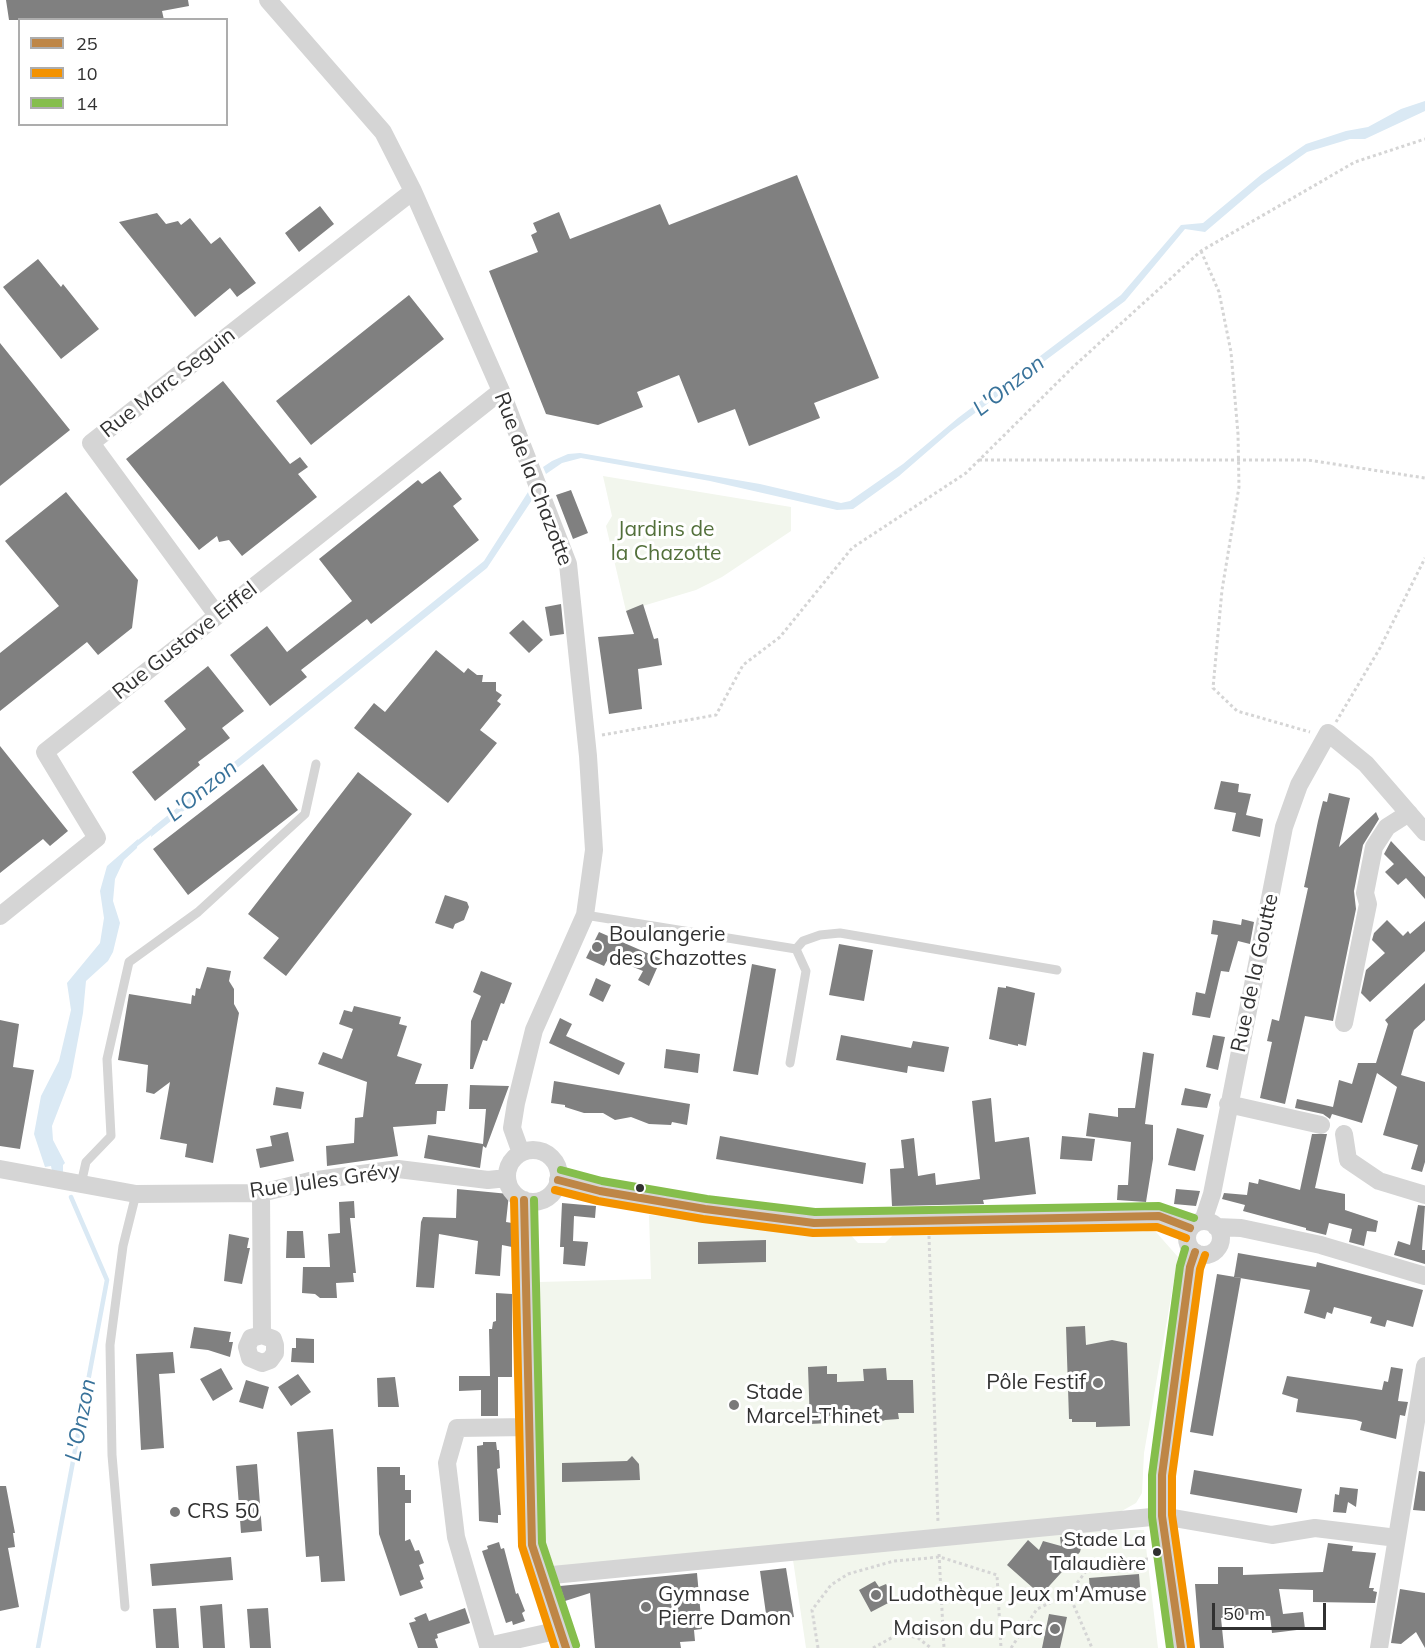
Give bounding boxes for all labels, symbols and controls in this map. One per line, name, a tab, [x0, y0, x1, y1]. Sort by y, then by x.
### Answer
legend	[18, 18, 228, 126]
text: 25	[76, 32, 98, 55]
text: 10	[76, 62, 98, 85]
text: 14	[76, 92, 98, 115]
street label: Rue Marc Seguin	[96, 323, 240, 443]
water label: L'Onzon	[968, 350, 1050, 422]
street label: Rue de la Chazotte	[488, 389, 578, 569]
park label: Jardins de la Chazotte	[611, 517, 721, 567]
street label: Rue Gustave Eiffel	[108, 577, 262, 705]
water label: L'Onzon	[161, 755, 243, 827]
street label: Rue de la Goutte	[1226, 891, 1284, 1055]
place label: Boulangerie des Chazottes	[609, 922, 747, 972]
marker: Boulangerie des Chazottes	[590, 940, 604, 954]
street label: Rue Jules Grévy	[248, 1158, 402, 1204]
unlabelled marker	[634, 1182, 646, 1194]
place label: Pôle Festif	[986, 1370, 1086, 1396]
marker: Pôle Festif	[1091, 1376, 1105, 1390]
water label: L'Onzon	[60, 1377, 102, 1463]
place label: Stade Marcel-Thinet	[746, 1380, 880, 1430]
marker: Stade Marcel-Thinet	[727, 1398, 741, 1412]
place label: CRS 50	[187, 1499, 260, 1525]
marker: CRS 50	[168, 1505, 182, 1519]
place label: Stade La Talaudière	[1049, 1528, 1146, 1575]
marker: Stade La Talaudière	[1151, 1546, 1163, 1558]
place label: Gymnase Pierre Damon	[658, 1582, 791, 1632]
place label: Ludothèque Jeux m'Amuse	[888, 1582, 1147, 1608]
marker: Ludothèque Jeux m'Amuse	[869, 1588, 883, 1602]
scale bar	[1215, 1591, 1329, 1629]
marker: Gymnase Pierre Damon	[639, 1600, 653, 1614]
text: 50 m	[1223, 1602, 1265, 1625]
place label: Maison du Parc	[893, 1616, 1043, 1642]
marker: Maison du Parc	[1048, 1622, 1062, 1636]

